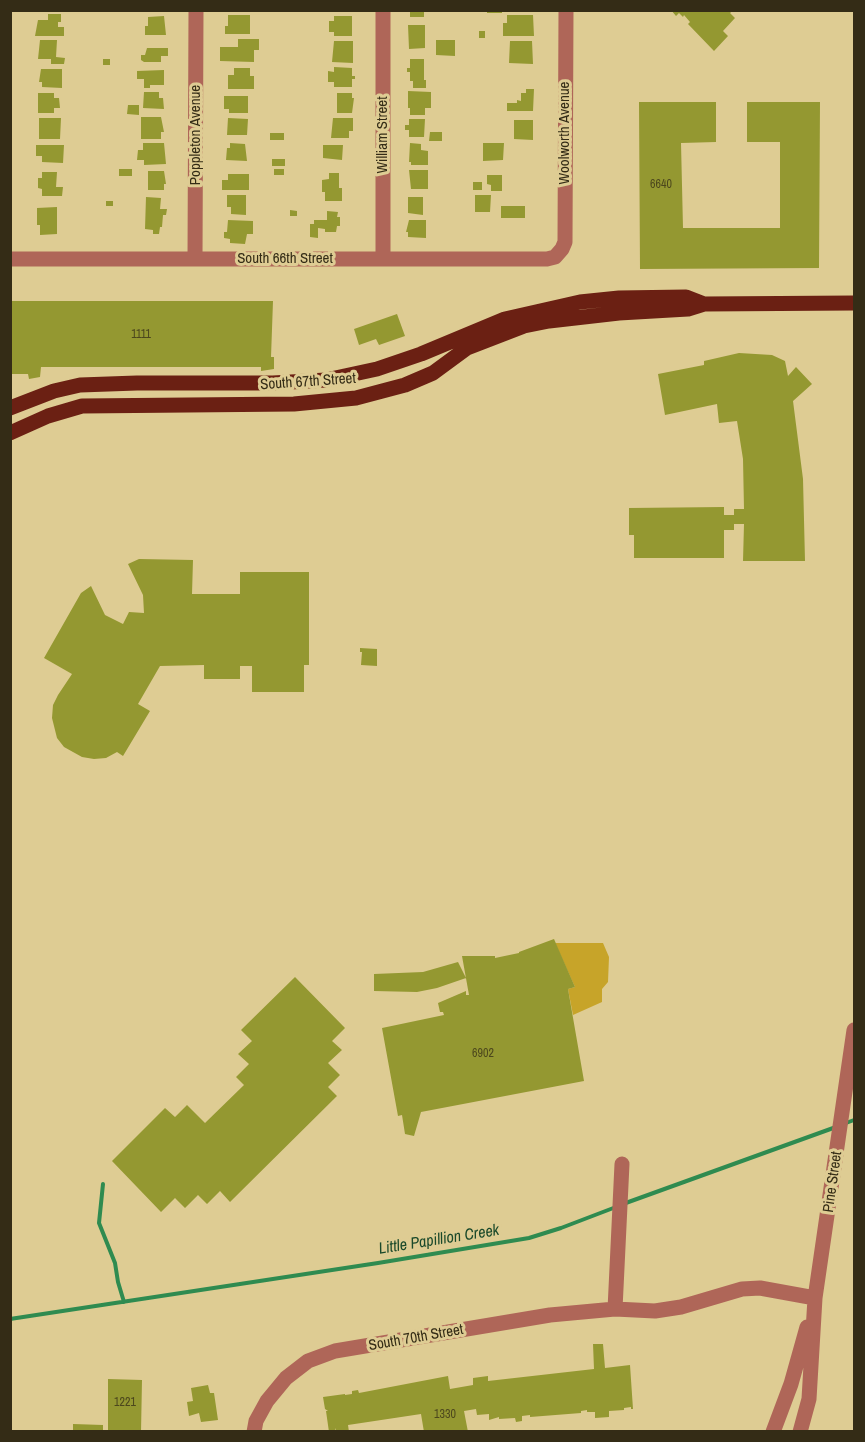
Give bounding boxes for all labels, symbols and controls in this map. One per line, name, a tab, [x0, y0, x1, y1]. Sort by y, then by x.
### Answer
street label: Woolworth Avenue	[556, 82, 574, 184]
street label: Poppleton Avenue	[187, 85, 205, 185]
street label: William Street	[374, 96, 392, 174]
house number: 6640	[650, 178, 672, 192]
street label: South 66th Street	[237, 250, 333, 268]
house number: 1111	[131, 328, 151, 342]
street label: South 67th Street	[260, 370, 356, 394]
house number: 6902	[472, 1047, 494, 1061]
street label: Pine Street	[820, 1150, 846, 1214]
water label: Little Papillion Creek	[377, 1221, 501, 1259]
street label: South 70th Street	[367, 1321, 465, 1355]
house number: 1221	[114, 1396, 136, 1410]
house number: 1330	[434, 1408, 456, 1422]

